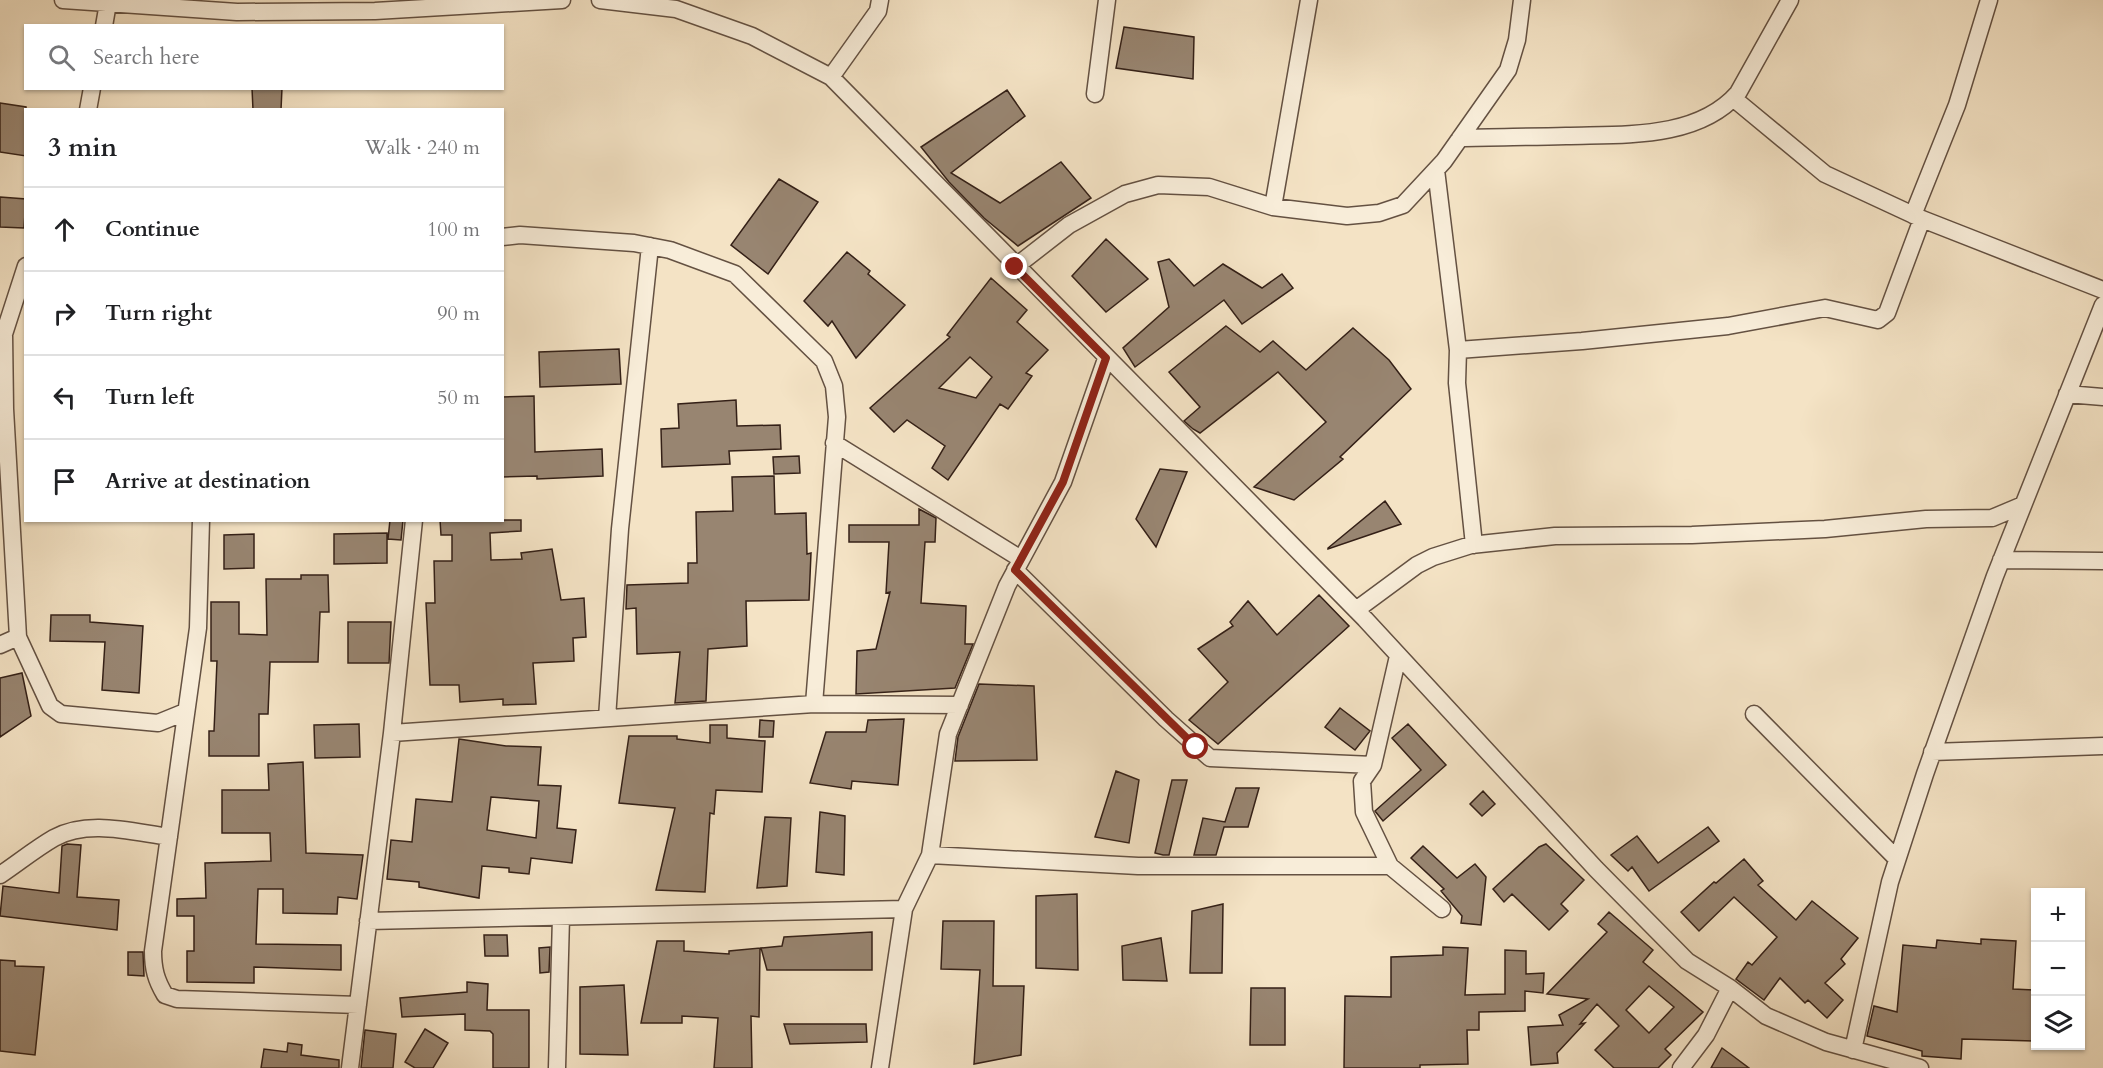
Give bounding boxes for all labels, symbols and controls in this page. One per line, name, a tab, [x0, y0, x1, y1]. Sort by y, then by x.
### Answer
search box	[24, 24, 504, 90]
icon: search	[45, 41, 78, 74]
text: Search here	[93, 42, 200, 72]
text: 3 min	[48, 130, 117, 165]
text: Walk · 240 m	[365, 134, 480, 161]
icon: ahead	[48, 213, 81, 246]
text: Continue	[105, 214, 200, 244]
text: 100 m	[427, 216, 480, 243]
route end	[1001, 253, 1027, 279]
icon: right	[48, 297, 81, 330]
text: Turn right	[105, 298, 212, 328]
text: 90 m	[437, 300, 480, 327]
icon: left	[48, 381, 81, 414]
text: Turn left	[105, 382, 194, 412]
text: 50 m	[437, 384, 480, 411]
icon: arrive	[48, 465, 81, 498]
text: Arrive at destination	[105, 466, 310, 496]
route start	[1182, 733, 1208, 759]
map controls	[2031, 888, 2085, 1050]
button: +	[2031, 888, 2085, 942]
button: −	[2031, 942, 2085, 996]
button: layers	[2031, 996, 2085, 1050]

